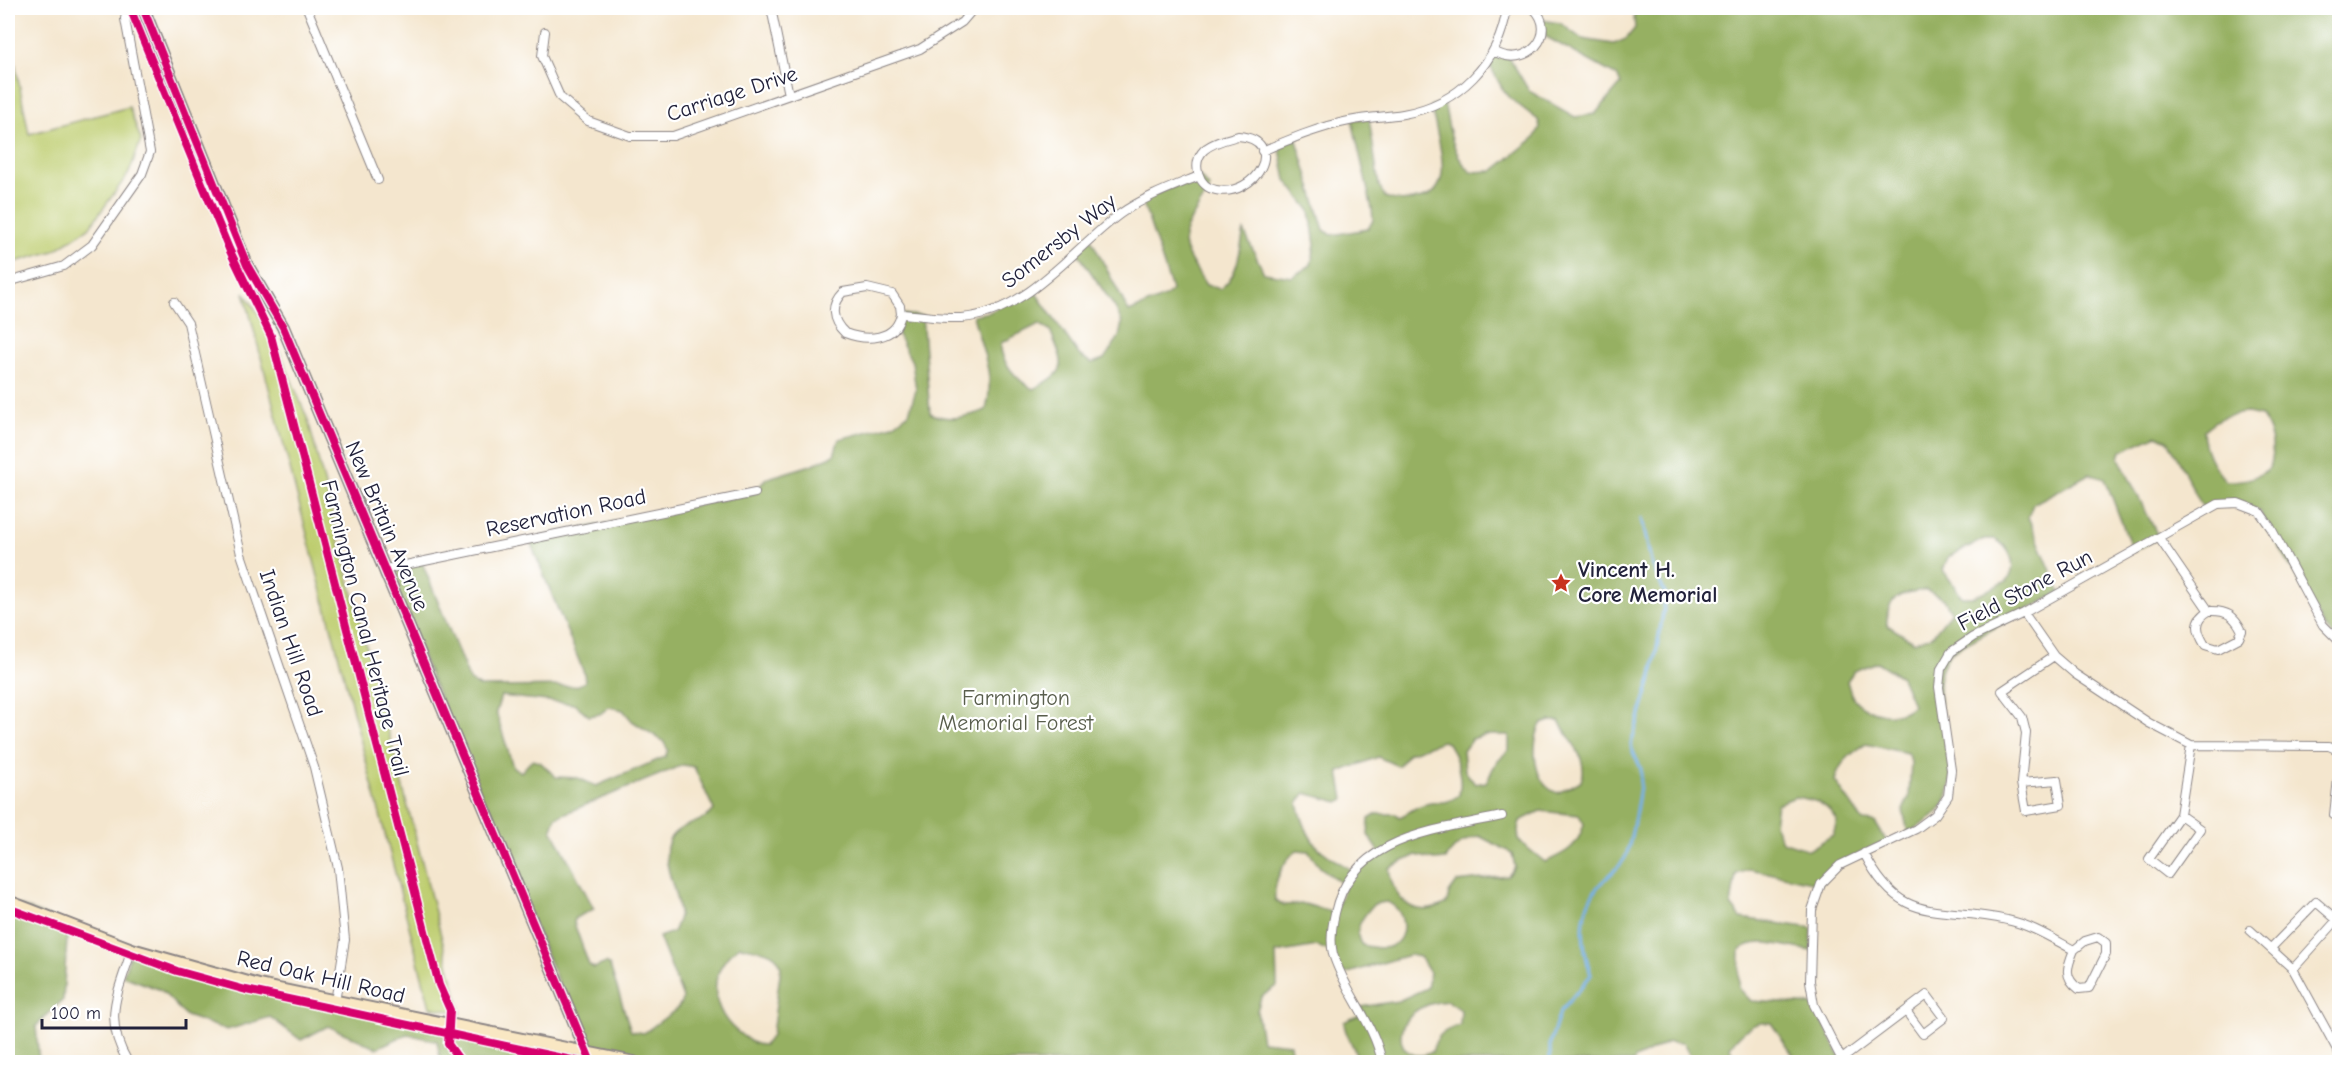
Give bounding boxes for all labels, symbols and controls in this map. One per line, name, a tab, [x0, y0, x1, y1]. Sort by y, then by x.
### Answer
street label: Carriage Drive	[663, 61, 801, 127]
street label: Somersby Way	[996, 188, 1122, 294]
street label: New Britain Avenue	[340, 437, 434, 615]
street label: Farmington Canal Heritage Trail	[316, 477, 414, 779]
street label: Reservation Road	[484, 483, 648, 543]
street label: Field Stone Run	[1953, 544, 2097, 636]
place label: Vincent H. Core Memorial	[1578, 557, 1717, 608]
street label: Indian Hill Road	[254, 566, 328, 720]
place icon: Vincent H. Core Memorial	[1549, 571, 1573, 595]
park label: Farmington Memorial Forest	[939, 685, 1094, 736]
street label: Red Oak Hill Road	[234, 945, 408, 1009]
scale bar	[42, 992, 186, 1030]
text: 100 m	[51, 1003, 101, 1024]

